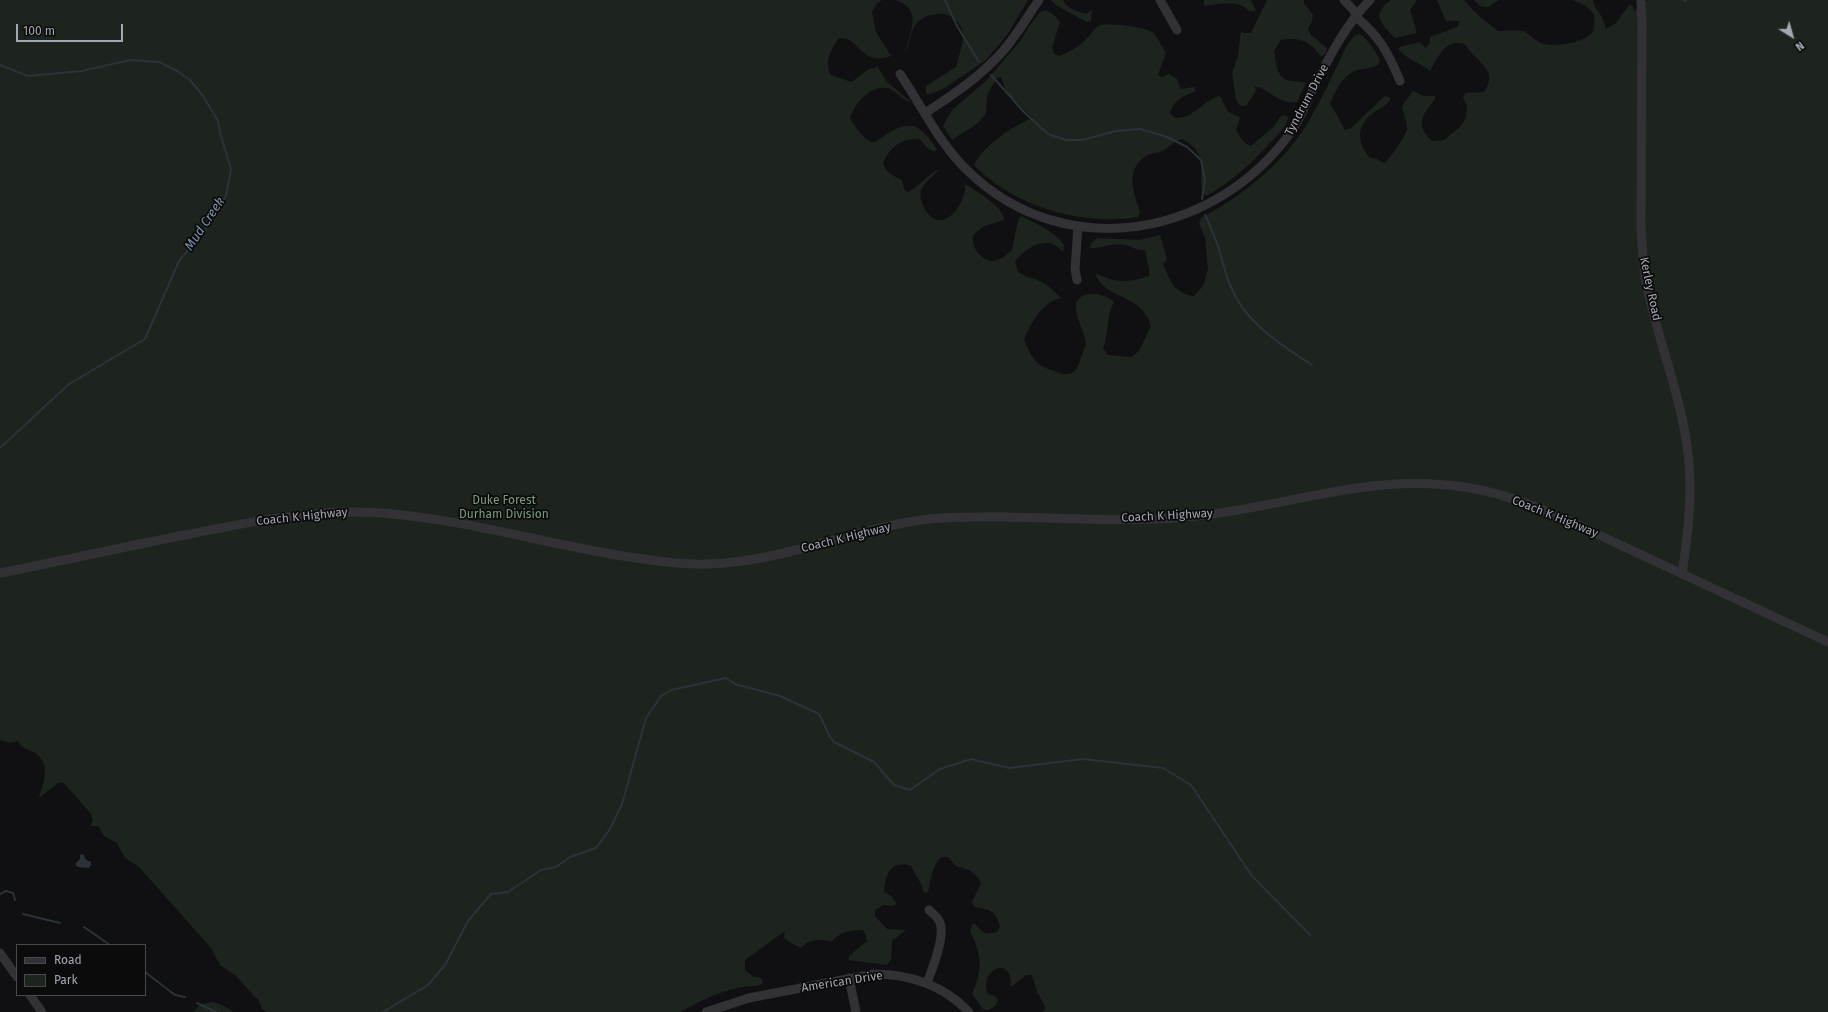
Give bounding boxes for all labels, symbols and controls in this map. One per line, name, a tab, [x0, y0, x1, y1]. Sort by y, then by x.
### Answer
scale bar	[18, 16, 125, 42]
north arrow	[1772, 16, 1812, 56]
text: 100 m	[23, 24, 55, 38]
text: N	[1793, 39, 1806, 53]
street label: Tyndrum Drive	[1282, 62, 1332, 138]
water label: Mud Creek	[182, 195, 228, 253]
street label: Kerley Road	[1636, 256, 1664, 322]
street label: Coach K Highway	[1510, 493, 1600, 541]
park label: Duke Forest Durham Division	[459, 494, 549, 522]
street label: Coach K Highway	[256, 505, 348, 529]
street label: Coach K Highway	[1121, 506, 1213, 526]
street label: Coach K Highway	[800, 520, 892, 556]
legend	[16, 944, 146, 996]
text: Road	[54, 953, 82, 967]
street label: American Drive	[800, 968, 884, 996]
text: Park	[54, 973, 78, 987]

